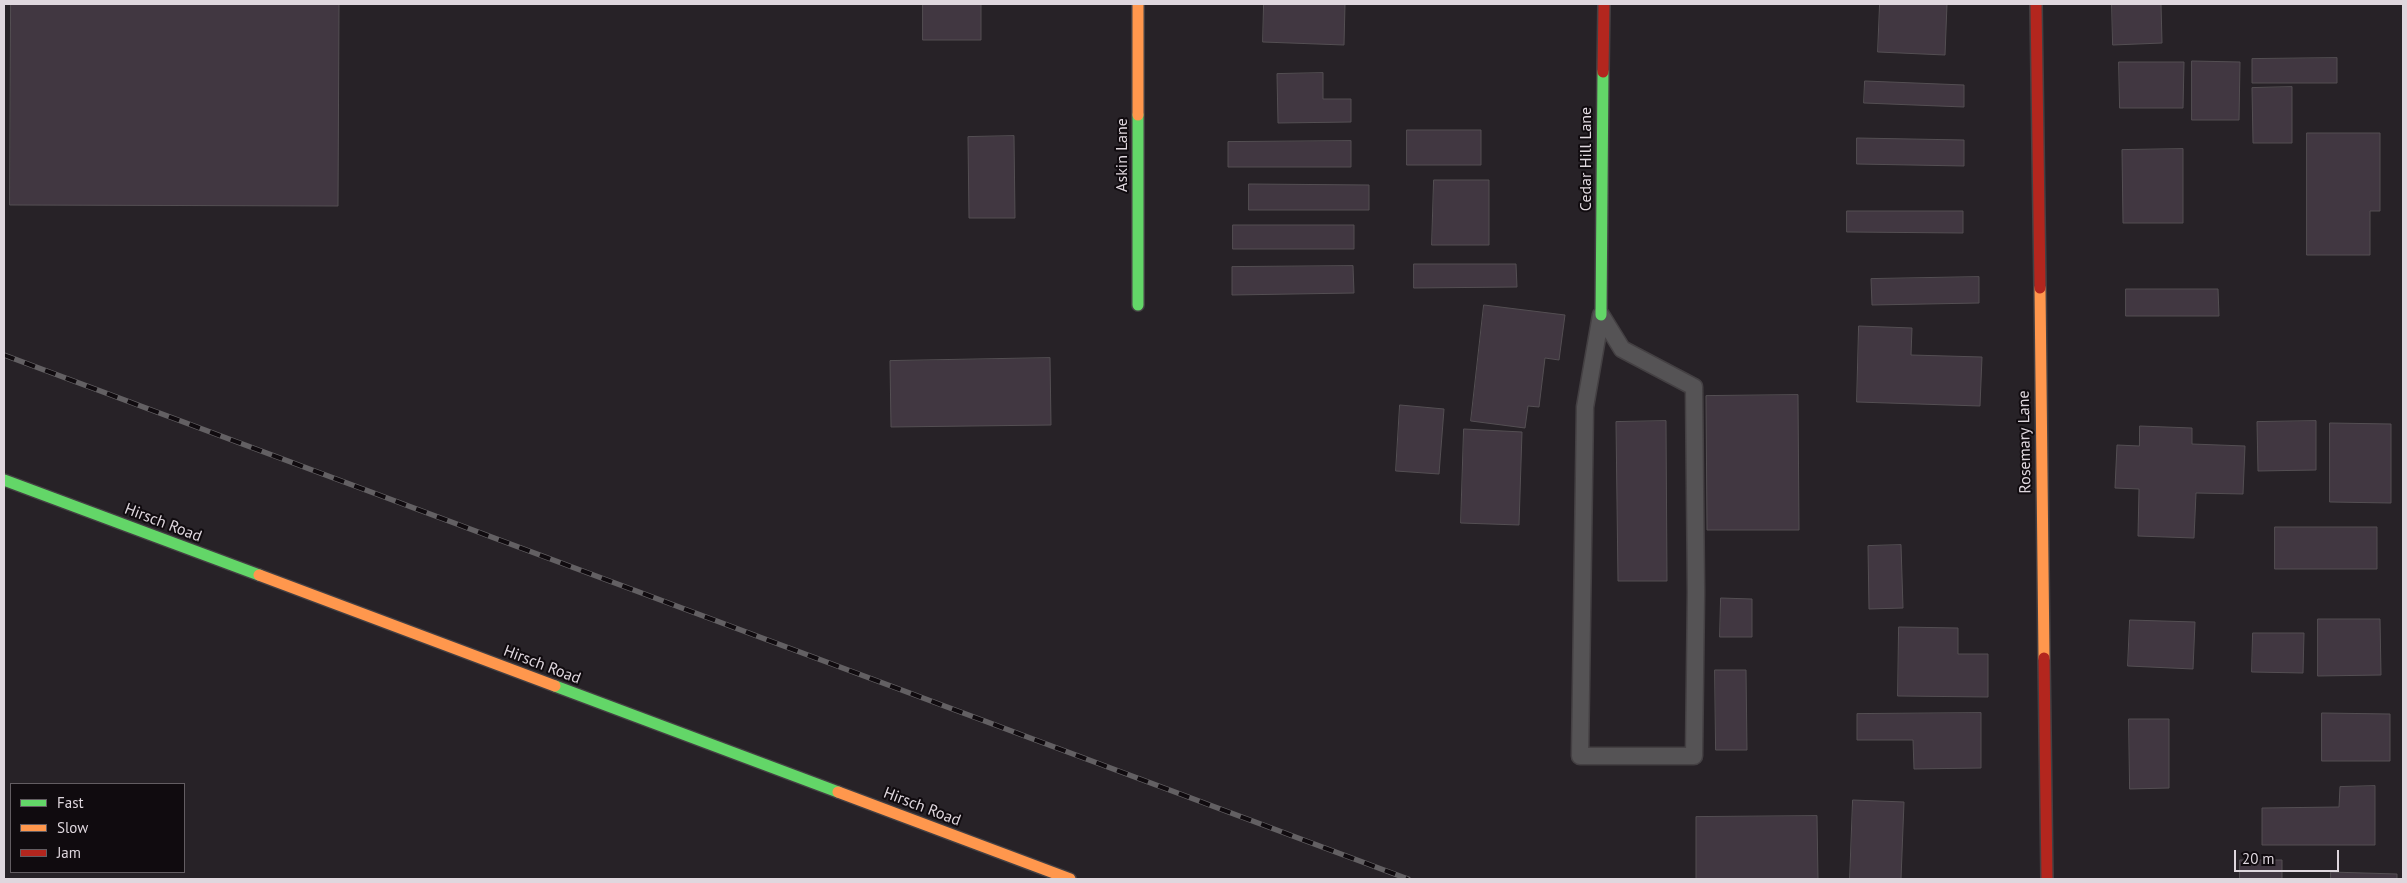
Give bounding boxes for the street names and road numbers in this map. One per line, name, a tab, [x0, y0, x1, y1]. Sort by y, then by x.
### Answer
street label: Cedar Hill Lane	[1576, 107, 1596, 211]
street label: Askin Lane	[1112, 118, 1132, 192]
street label: Rosemary Lane	[2015, 390, 2035, 494]
street label: Hirsch Road	[122, 499, 204, 547]
street label: Hirsch Road	[501, 641, 583, 689]
street label: Hirsch Road	[881, 783, 963, 831]

